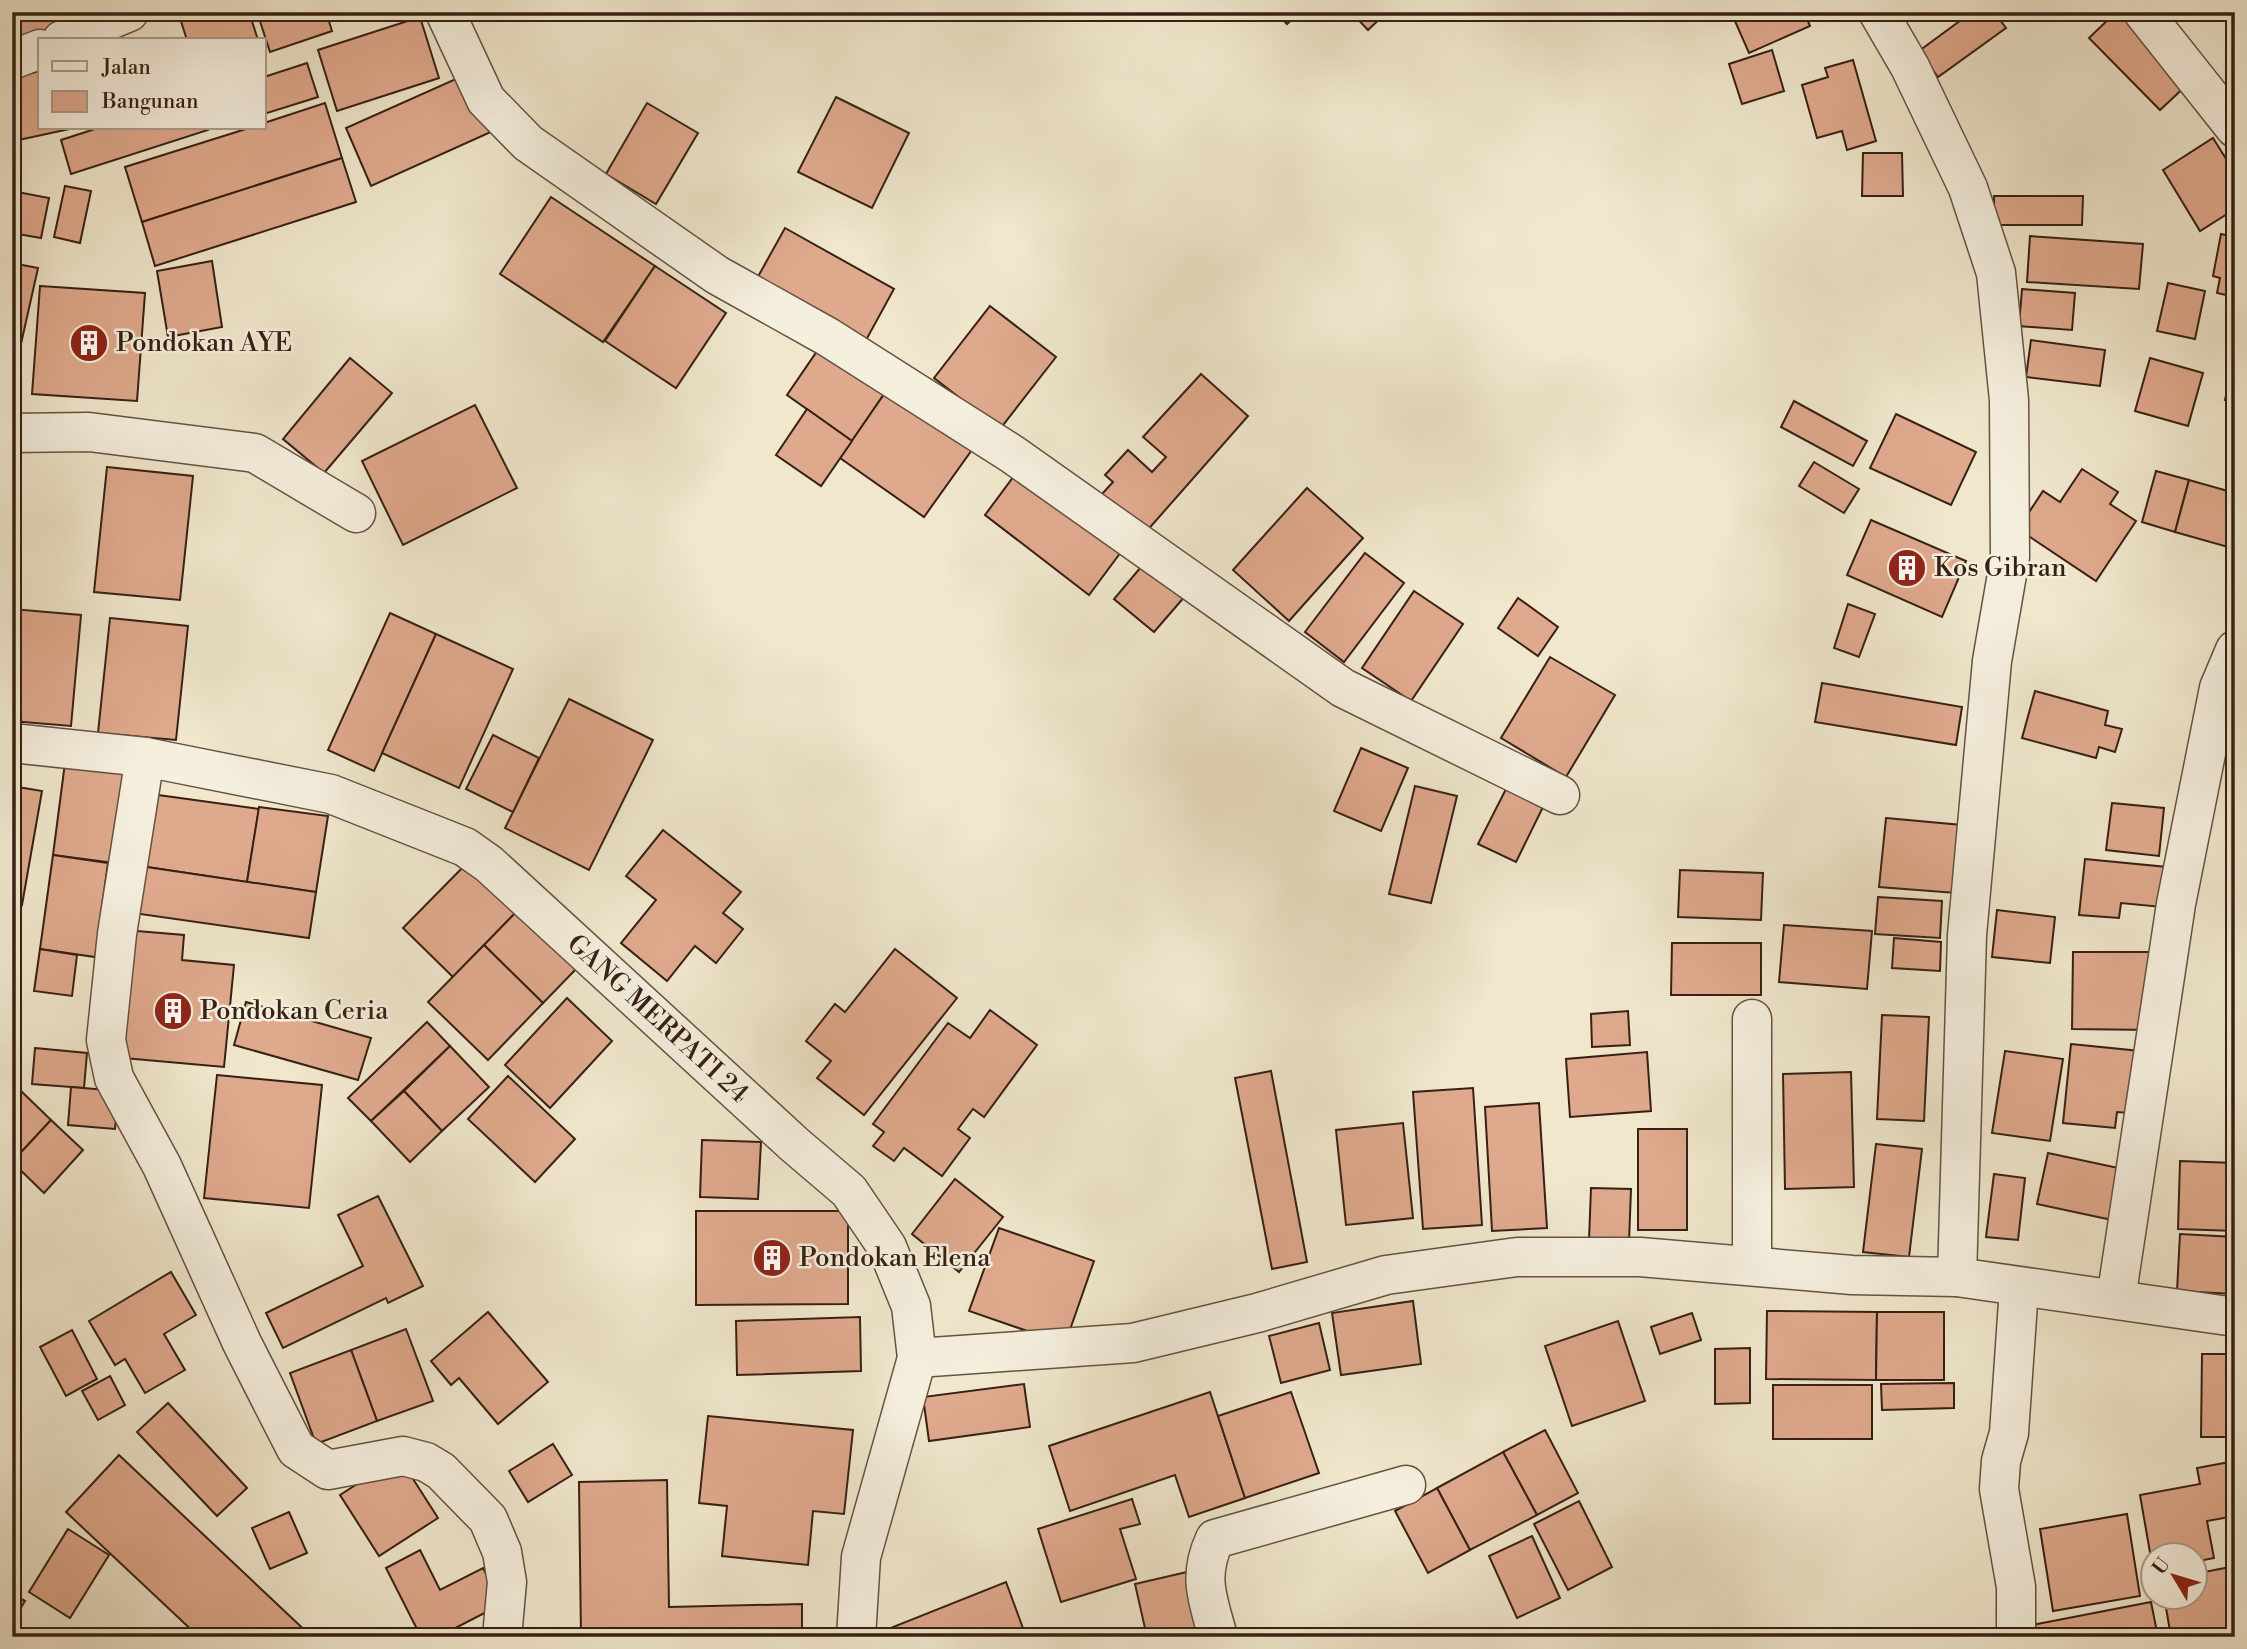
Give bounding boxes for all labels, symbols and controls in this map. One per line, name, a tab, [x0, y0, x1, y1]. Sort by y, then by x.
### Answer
legend	[38, 38, 266, 130]
text: Jalan	[101, 55, 151, 81]
text: Bangunan	[101, 89, 199, 115]
building icon: Pondokan AYE	[68, 322, 110, 364]
place label: Pondokan AYE	[116, 327, 292, 359]
building icon: Kos Gibran	[1886, 547, 1928, 589]
place label: Kos Gibran	[1934, 552, 2066, 584]
street label: GANG MERPATI 24	[560, 928, 755, 1110]
building icon: Pondokan Ceria	[152, 990, 194, 1032]
place label: Pondokan Ceria	[200, 995, 389, 1027]
building icon: Pondokan Elena	[751, 1237, 793, 1279]
place label: Pondokan Elena	[799, 1242, 991, 1274]
north arrow	[2138, 1540, 2208, 1610]
text: U	[2147, 1553, 2176, 1579]

